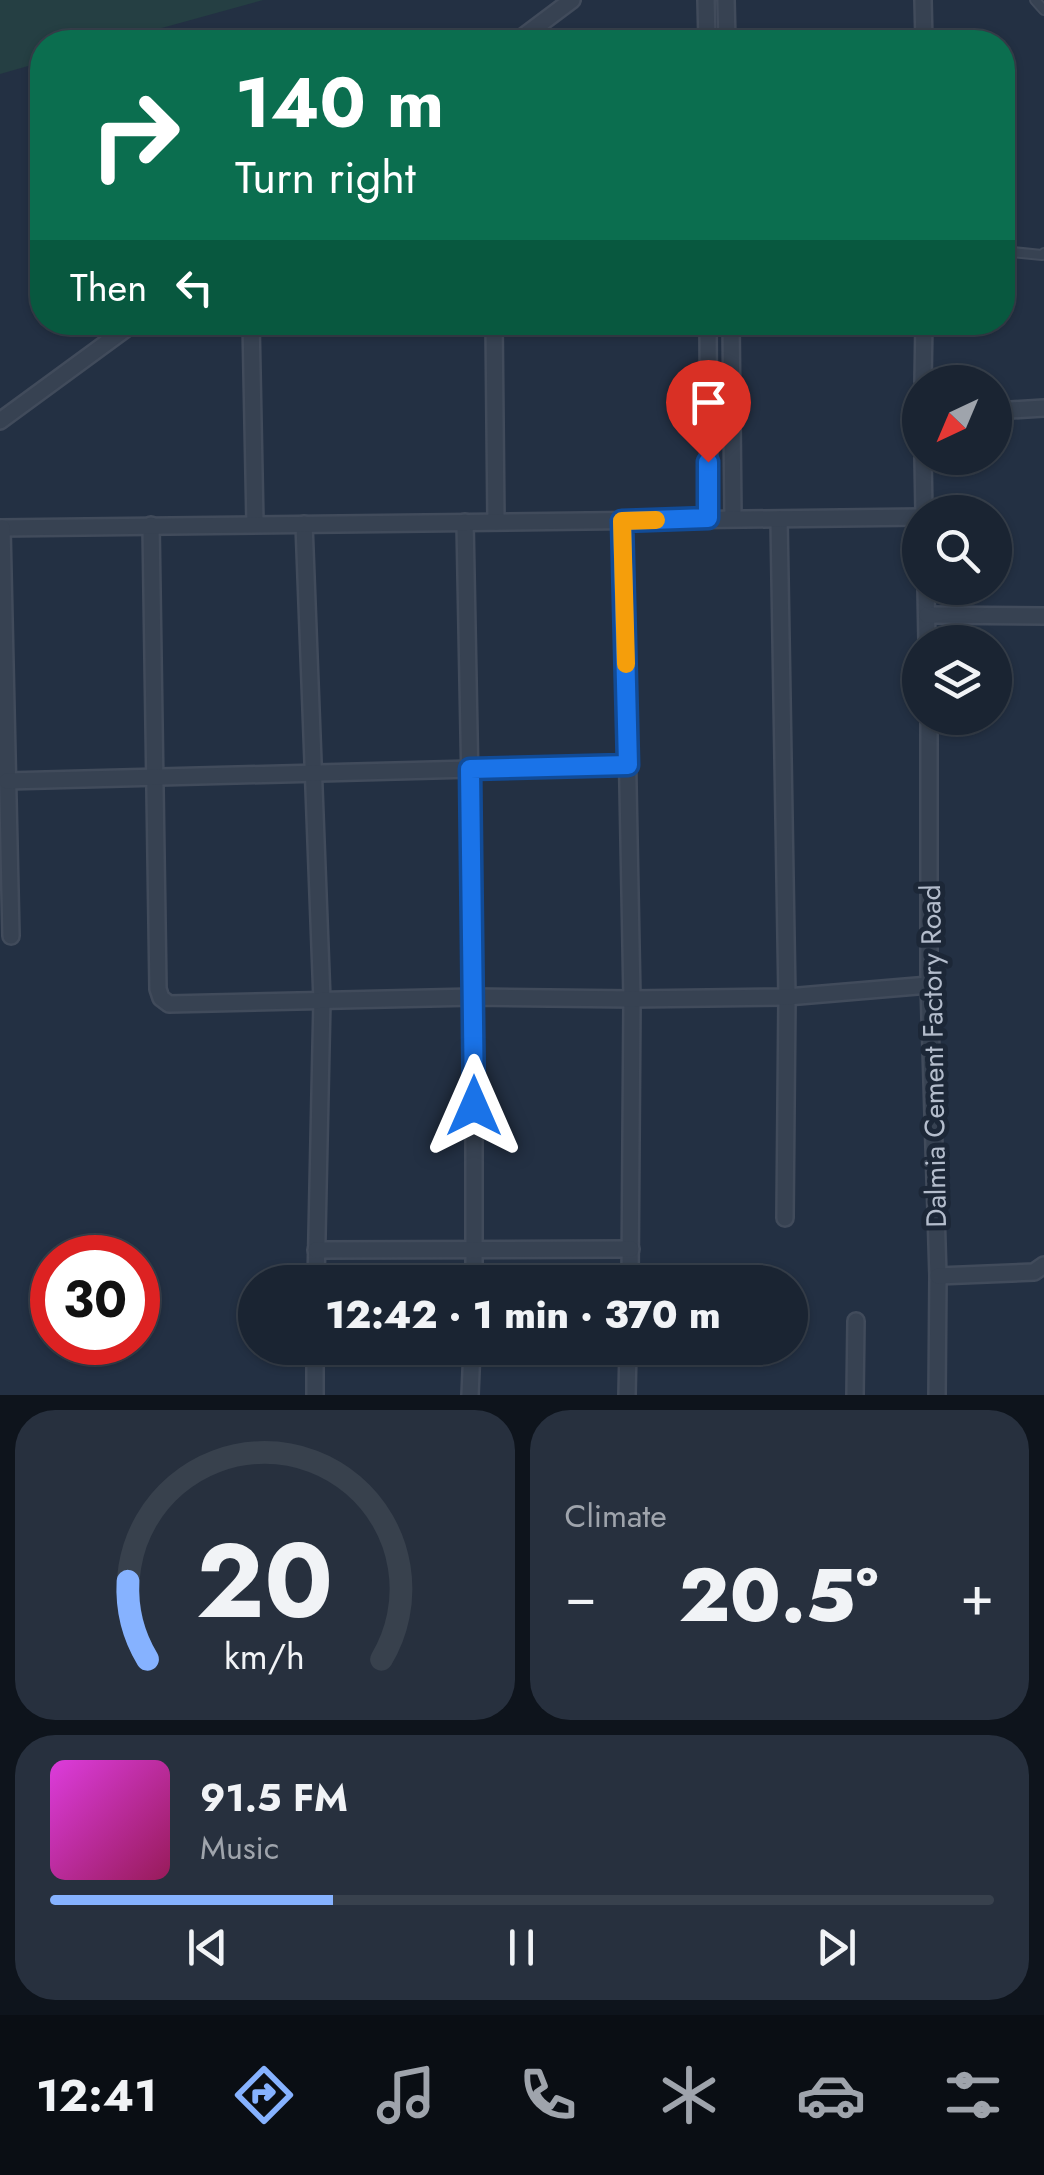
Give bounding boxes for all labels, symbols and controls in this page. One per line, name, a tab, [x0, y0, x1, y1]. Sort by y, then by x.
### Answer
text: 140 m	[235, 52, 444, 153]
icon: right	[70, 70, 200, 200]
text: Turn right	[235, 145, 416, 210]
text: Then	[70, 260, 147, 315]
icon: left	[167, 260, 222, 315]
pin	[666, 360, 751, 463]
north arrow	[902, 365, 1012, 475]
map controls	[902, 365, 1012, 735]
icon: arrive	[681, 375, 736, 430]
button: search	[902, 495, 1012, 605]
button: layers	[902, 625, 1012, 735]
street label: Dalmia Cement Factory Road	[910, 884, 957, 1228]
position arrow	[422, 1054, 526, 1158]
speed limit sign: 30	[30, 1235, 160, 1365]
text: 12:42 · 1 min · 370 m	[325, 1287, 721, 1342]
text: Climate	[565, 1493, 667, 1539]
text: 20	[196, 1506, 333, 1656]
text: 20.5°	[679, 1541, 878, 1649]
text: −	[565, 1556, 597, 1636]
text: +	[960, 1556, 994, 1636]
text: km/h	[224, 1631, 305, 1682]
text: 91.5 FM	[200, 1770, 348, 1825]
text: Music	[200, 1825, 279, 1871]
icon: previous	[180, 1920, 235, 1975]
icon: pause	[494, 1920, 549, 1975]
icon: next	[809, 1920, 864, 1975]
icon: directions	[229, 2060, 299, 2130]
icon: music	[371, 2060, 441, 2130]
icon: phone	[513, 2060, 583, 2130]
icon: climate	[654, 2060, 724, 2130]
icon: car	[796, 2060, 866, 2130]
icon: filters	[938, 2060, 1008, 2130]
text: 12:41	[36, 2063, 157, 2128]

